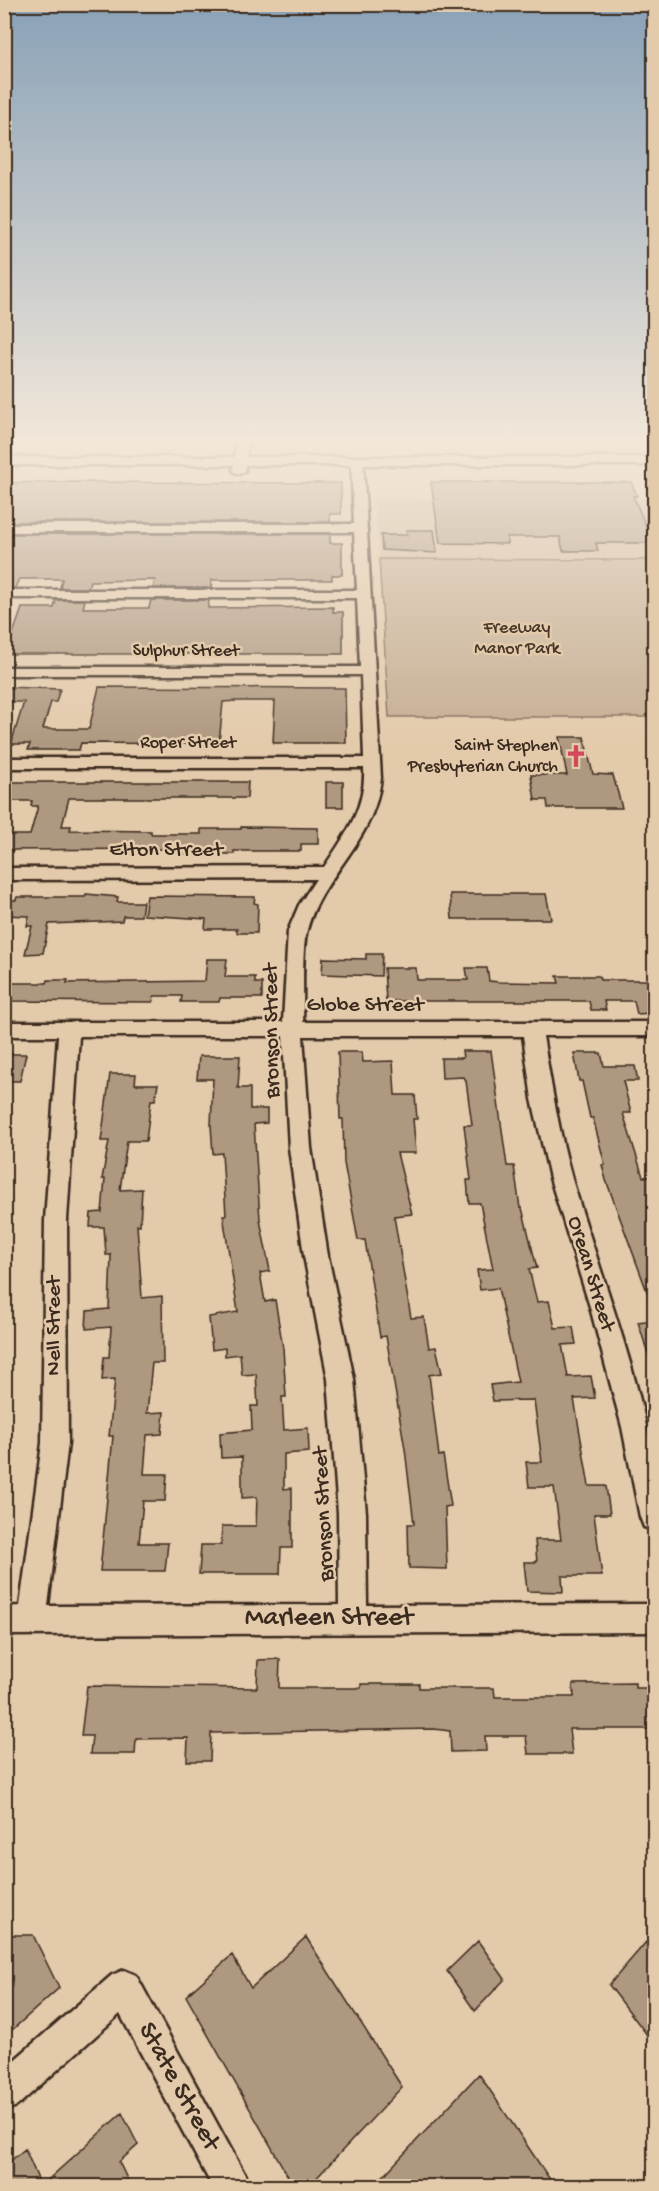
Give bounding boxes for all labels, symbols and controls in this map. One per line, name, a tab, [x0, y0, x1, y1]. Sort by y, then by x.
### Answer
park label: Freeway Manor Park	[474, 618, 562, 660]
street label: Sulphur Street	[133, 641, 241, 662]
street label: Roper Street	[140, 733, 237, 754]
place label: Saint Stephen Presbyterian Church	[407, 736, 558, 778]
church icon: Saint Stephen Presbyterian Church	[563, 743, 589, 769]
street label: Elton Street	[109, 838, 225, 864]
street label: Bronson Street	[259, 961, 287, 1100]
street label: Globe Street	[307, 993, 426, 1019]
street label: Orean Street	[560, 1213, 620, 1337]
street label: Nell Street	[42, 1274, 68, 1376]
street label: Bronson Street	[308, 1444, 342, 1583]
street label: Marleen Street	[245, 1603, 415, 1635]
street label: State Street	[130, 2017, 227, 2159]

